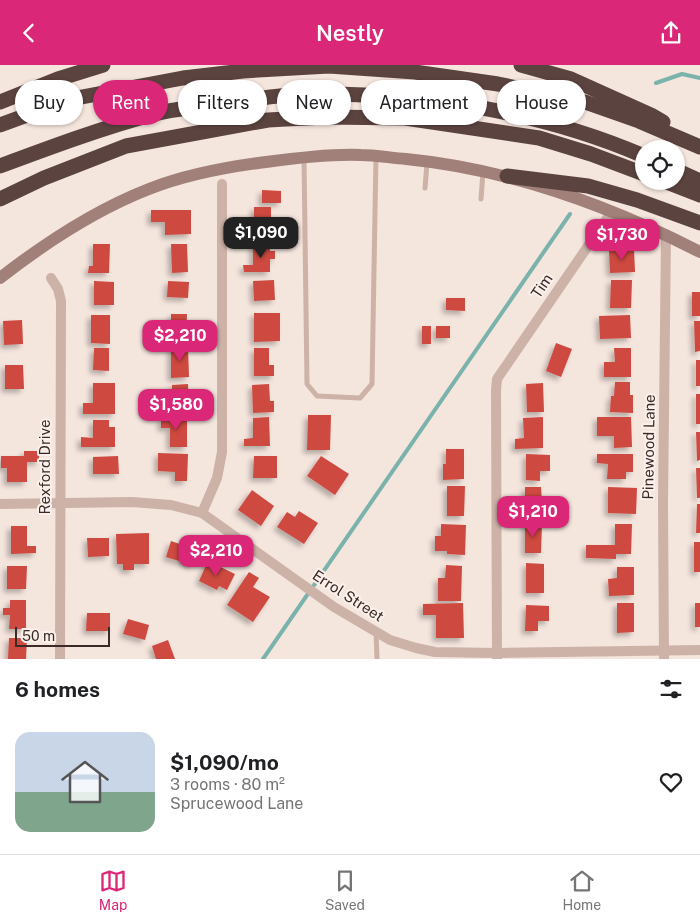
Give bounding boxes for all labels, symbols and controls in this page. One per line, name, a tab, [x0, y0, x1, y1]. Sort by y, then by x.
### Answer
icon: back	[15, 19, 43, 47]
icon: share	[657, 19, 685, 47]
text: Nestly	[316, 20, 384, 46]
chip: Buy	[15, 80, 83, 125]
chip: Rent	[93, 80, 168, 125]
chip: Filters	[178, 80, 267, 125]
chip: New	[277, 80, 351, 125]
chip: Apartment	[361, 80, 487, 125]
chip: House	[497, 80, 586, 125]
map controls	[635, 140, 685, 190]
button: locate	[635, 140, 685, 190]
pin: $1,090	[220, 217, 302, 259]
pin: $1,730	[581, 219, 663, 261]
text: $1,090	[234, 223, 288, 242]
text: $1,730	[596, 225, 648, 244]
street label: Tim	[527, 270, 556, 301]
pin: $2,210	[139, 319, 221, 362]
text: $2,210	[153, 326, 207, 345]
pin: $1,580	[135, 389, 217, 431]
street label: Pinewood Lane	[639, 394, 658, 500]
text: $1,580	[149, 395, 203, 414]
street label: Rexford Drive	[36, 420, 53, 514]
pin: $1,210	[492, 495, 574, 538]
text: $1,210	[508, 502, 558, 521]
pin: $2,210	[175, 535, 257, 577]
text: $2,210	[189, 541, 243, 560]
street label: Errol Street	[310, 566, 387, 625]
scale bar	[15, 624, 110, 647]
text: 50 m	[22, 628, 55, 644]
icon: filters	[657, 675, 685, 703]
text: 6 homes	[15, 677, 100, 702]
text: $1,090/mo	[170, 750, 279, 775]
icon: home	[55, 752, 115, 812]
icon: heart	[657, 768, 685, 796]
text: 3 rooms · 80 m²	[170, 775, 285, 794]
text: Sprucewood Lane	[170, 794, 303, 813]
tab: Map	[99, 867, 127, 913]
tab: Saved	[325, 867, 365, 913]
tab: Home	[563, 867, 601, 913]

